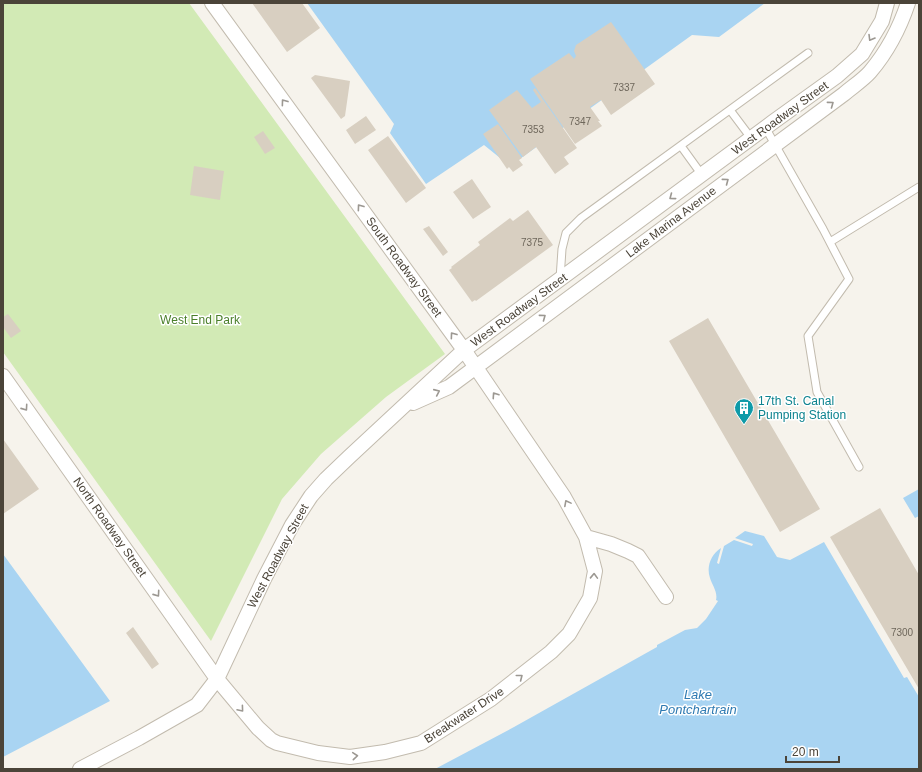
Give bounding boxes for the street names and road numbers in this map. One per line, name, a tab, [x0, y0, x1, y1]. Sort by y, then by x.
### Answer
street label: West Roadway Street	[729, 78, 832, 158]
street label: Lake Marina Avenue	[623, 183, 719, 260]
street label: South Roadway Street	[363, 214, 445, 320]
street label: West Roadway Street	[468, 270, 571, 350]
street label: North Roadway Street	[70, 475, 150, 580]
street label: West Roadway Street	[245, 501, 312, 610]
street label: Breakwater Drive	[422, 684, 507, 746]

